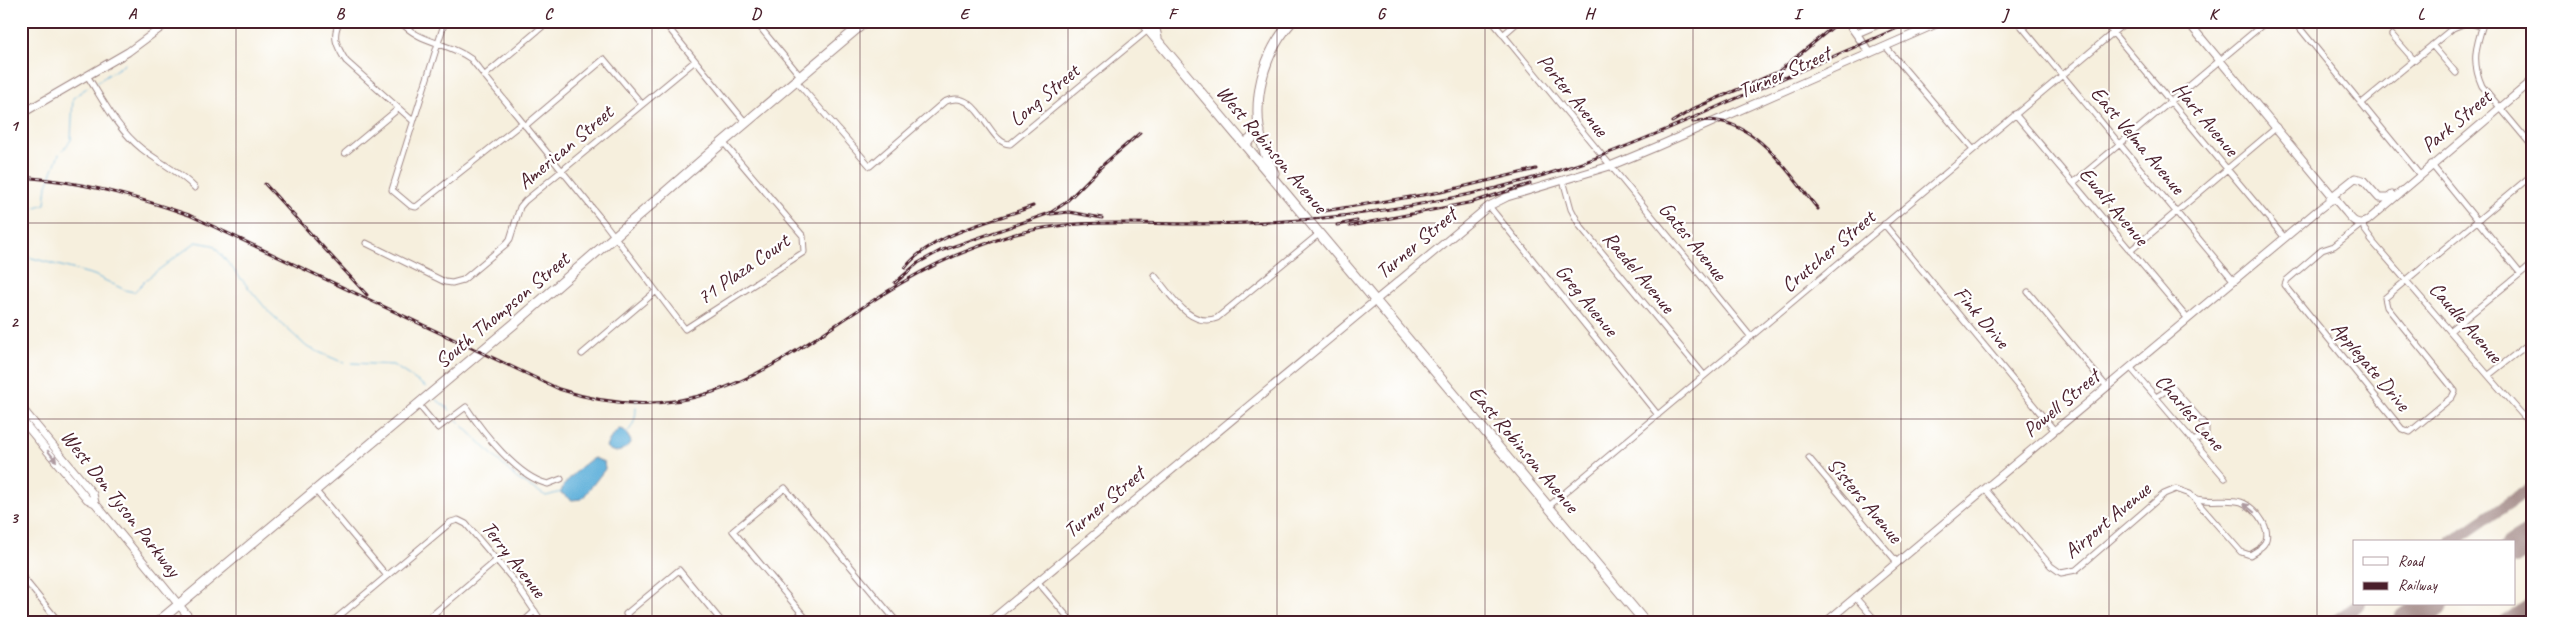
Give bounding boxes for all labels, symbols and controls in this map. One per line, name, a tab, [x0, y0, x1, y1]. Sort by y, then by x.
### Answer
text: A	[128, 4, 138, 24]
text: B	[336, 4, 346, 24]
text: C	[544, 4, 554, 24]
text: D	[751, 4, 762, 24]
text: E	[960, 4, 971, 24]
text: F	[1168, 4, 1179, 24]
text: G	[1377, 4, 1387, 24]
text: H	[1584, 4, 1596, 24]
text: I	[1794, 4, 1804, 24]
text: J	[2001, 4, 2010, 24]
text: K	[2209, 4, 2221, 24]
text: L	[2418, 4, 2426, 24]
street label: Turner Street	[1734, 39, 1837, 104]
street label: Porter Avenue	[1532, 48, 1615, 142]
street label: Long Street	[1004, 57, 1086, 132]
street label: Hart Avenue	[2167, 77, 2246, 163]
street label: West Robinson Avenue	[1211, 80, 1334, 220]
street label: East Velma Avenue	[2085, 81, 2192, 200]
street label: Park Street	[2416, 83, 2498, 158]
street label: American Street	[512, 98, 620, 195]
text: 1	[10, 116, 19, 136]
street label: Ewalt Avenue	[2074, 161, 2156, 252]
street label: Gates Avenue	[1653, 196, 1733, 286]
street label: Turner Street	[1370, 200, 1464, 284]
street label: Crutcher Street	[1776, 203, 1882, 298]
street label: Raedel Avenue	[1597, 226, 1682, 319]
street label: 71 Plaza Court	[692, 227, 796, 310]
street label: South Thompson Street	[430, 245, 576, 374]
street label: Greg Avenue	[1550, 259, 1625, 343]
street label: Caudle Avenue	[2424, 276, 2509, 369]
street label: Fink Drive	[1948, 281, 2016, 354]
text: 2	[10, 312, 19, 332]
street label: Applegate Drive	[2326, 316, 2417, 417]
street label: Powell Street	[2017, 362, 2107, 443]
street label: Charles Lane	[2150, 368, 2232, 457]
street label: East Robinson Avenue	[1463, 380, 1586, 519]
street label: West Don Tyson Parkway	[55, 424, 188, 583]
one-way arrow	[47, 450, 58, 463]
street label: Sisters Avenue	[1822, 452, 1909, 549]
street label: Turner Street	[1058, 459, 1152, 543]
street label: Airport Avenue	[2058, 475, 2157, 564]
one-way arrow	[2242, 502, 2255, 513]
text: 3	[10, 508, 19, 528]
street label: Terry Avenue	[476, 515, 553, 603]
legend	[2353, 540, 2516, 606]
text: Road	[2398, 552, 2425, 571]
text: Railway	[2398, 576, 2439, 595]

